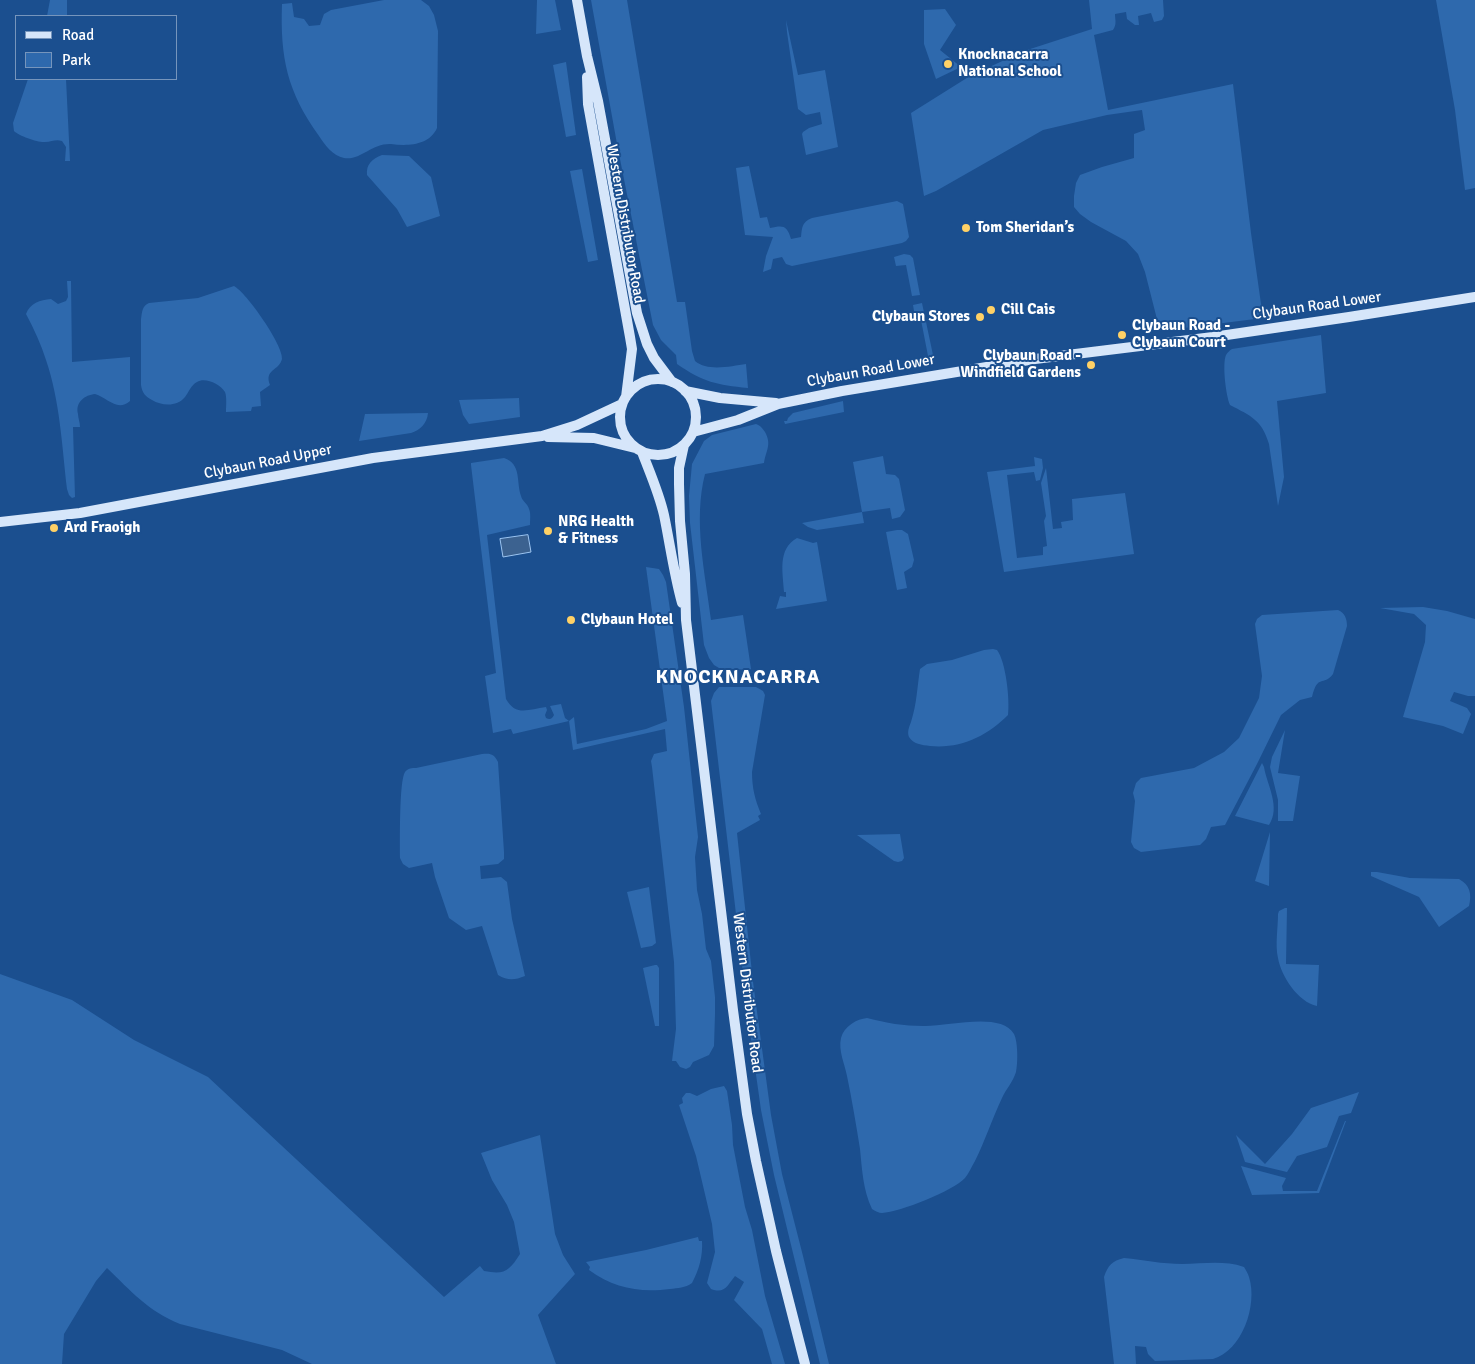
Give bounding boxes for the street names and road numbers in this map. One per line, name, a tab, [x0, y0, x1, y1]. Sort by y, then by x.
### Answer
street label: Western Distributor Road	[602, 143, 648, 305]
street label: Clybaun Road Lower	[1252, 288, 1382, 324]
street label: Clybaun Road Lower	[806, 351, 936, 391]
street label: Clybaun Road Upper	[203, 441, 333, 483]
street label: Western Distributor Road	[728, 912, 766, 1074]

